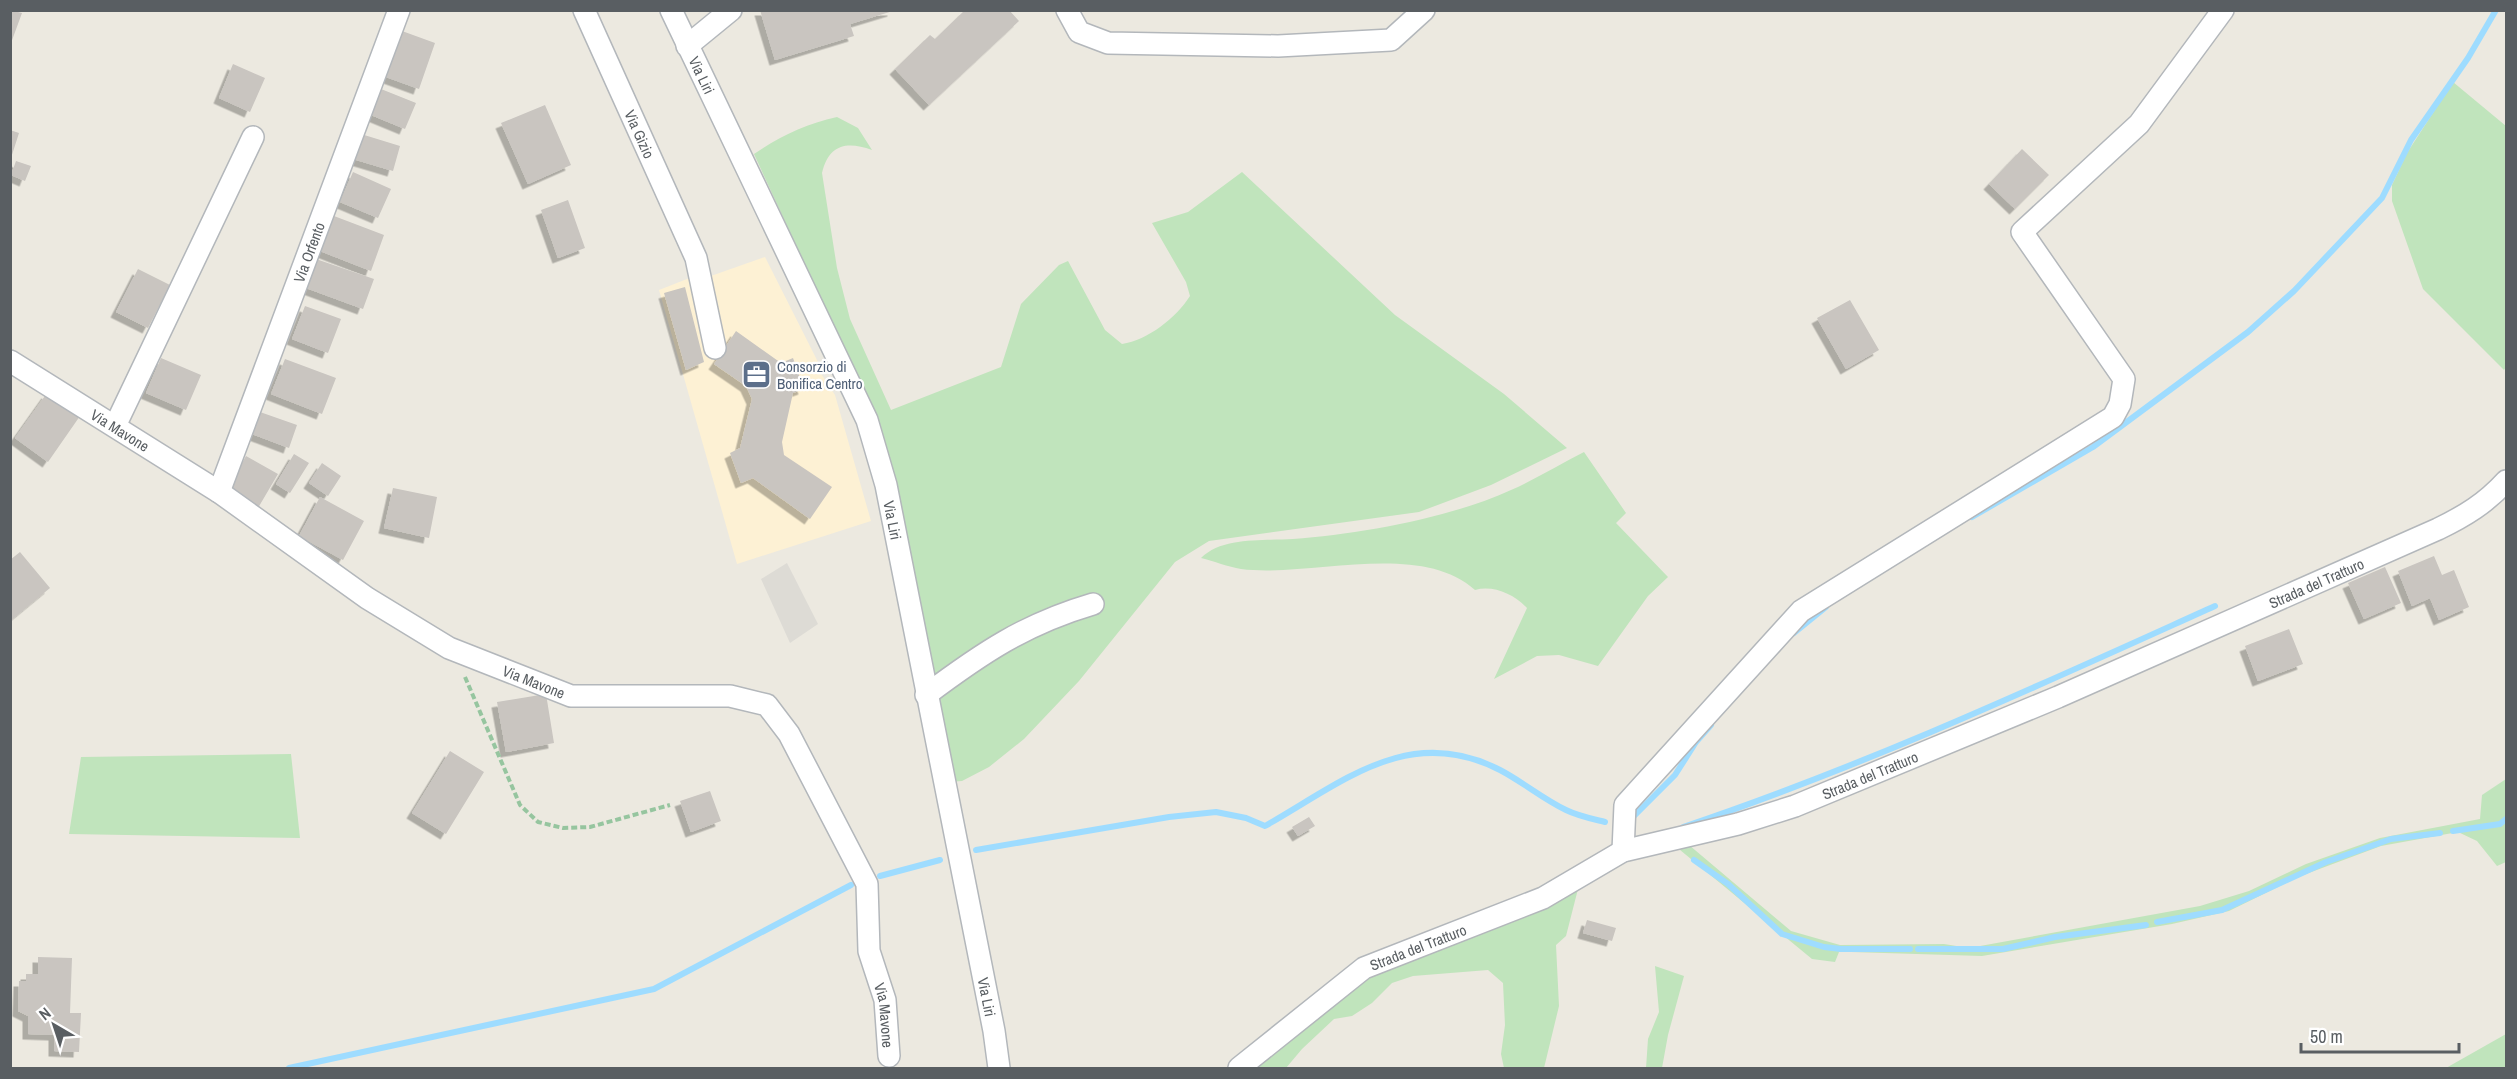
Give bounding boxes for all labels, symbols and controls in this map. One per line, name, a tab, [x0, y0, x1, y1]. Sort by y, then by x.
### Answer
street label: Via Liri	[684, 53, 720, 97]
street label: Via Gizio	[620, 106, 660, 162]
street label: Via Orfento	[288, 219, 329, 285]
place label: Consorzio di Bonifica Centro	[777, 356, 863, 394]
office icon: Consorzio di Bonifica Centro	[740, 359, 772, 391]
street label: Via Mavone	[87, 404, 154, 456]
street label: Via Liri	[879, 499, 907, 542]
street label: Strada del Tratturo	[2265, 553, 2367, 613]
street label: Via Mavone	[500, 660, 568, 703]
street label: Strada del Tratturo	[1819, 746, 1921, 804]
street label: Strada del Tratturo	[1367, 918, 1469, 975]
street label: Via Liri	[973, 976, 1001, 1018]
street label: Via Mavone	[870, 980, 899, 1049]
north arrow	[24, 995, 84, 1055]
text: N	[34, 1002, 55, 1025]
scale bar	[2301, 1016, 2458, 1054]
text: 50 m	[2310, 1024, 2343, 1049]

